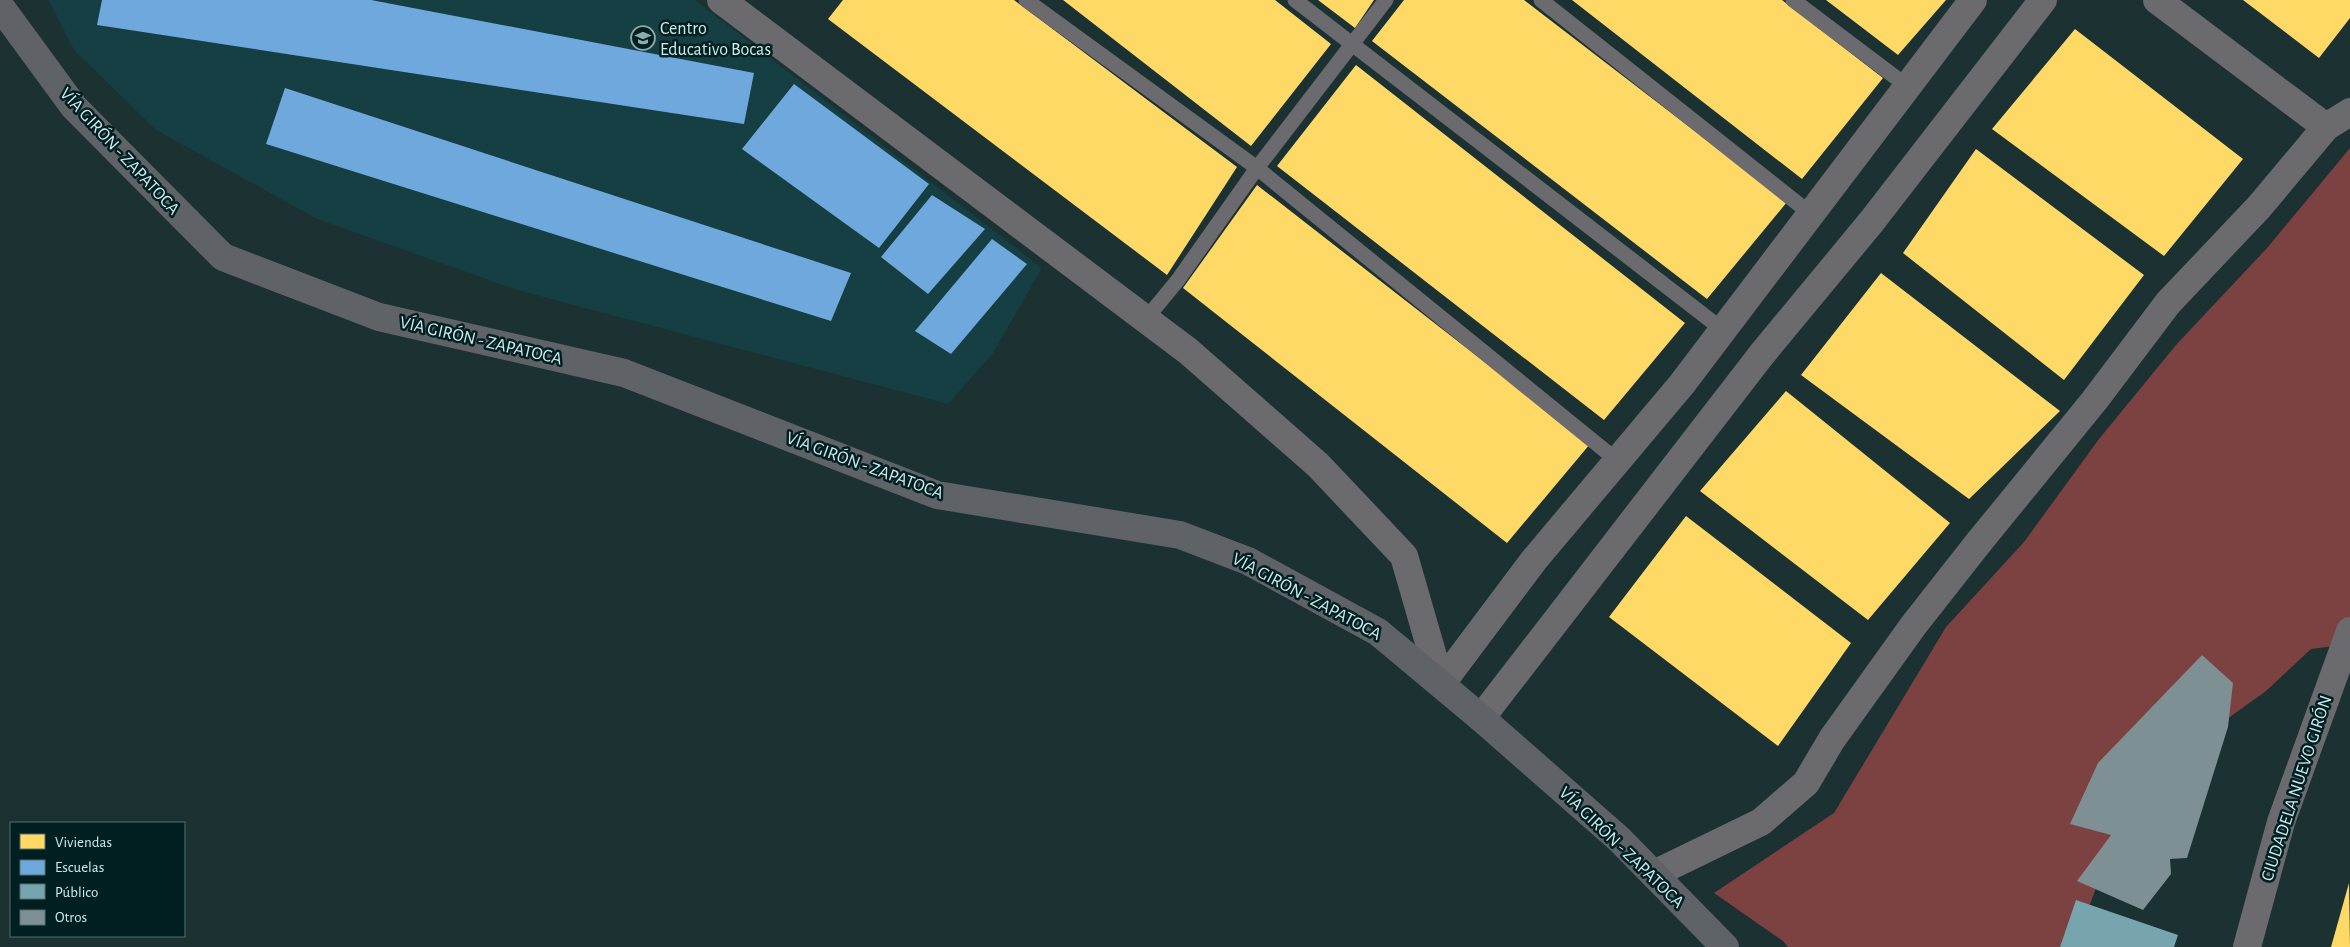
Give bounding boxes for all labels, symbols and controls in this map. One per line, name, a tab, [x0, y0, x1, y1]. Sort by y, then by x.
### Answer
place label: Centro Educativo Bocas	[660, 20, 771, 59]
school or university icon: Centro Educativo Bocas	[630, 25, 656, 51]
street label: VÍA GIRÓN - ZAPATOCA	[56, 83, 185, 219]
street label: VÍA GIRÓN - ZAPATOCA	[398, 311, 565, 369]
street label: VÍA GIRÓN - ZAPATOCA	[784, 426, 947, 503]
street label: VÍA GIRÓN - ZAPATOCA	[1229, 547, 1386, 644]
street label: CIUDADELA NUEVO GIRÓN	[2256, 692, 2335, 883]
street label: VÍA GIRÓN - ZAPATOCA	[1555, 781, 1690, 912]
legend	[10, 822, 185, 937]
text: Viviendas	[55, 835, 112, 850]
text: Escuelas	[55, 860, 104, 875]
text: Público	[55, 885, 98, 900]
text: Otros	[55, 910, 87, 925]

